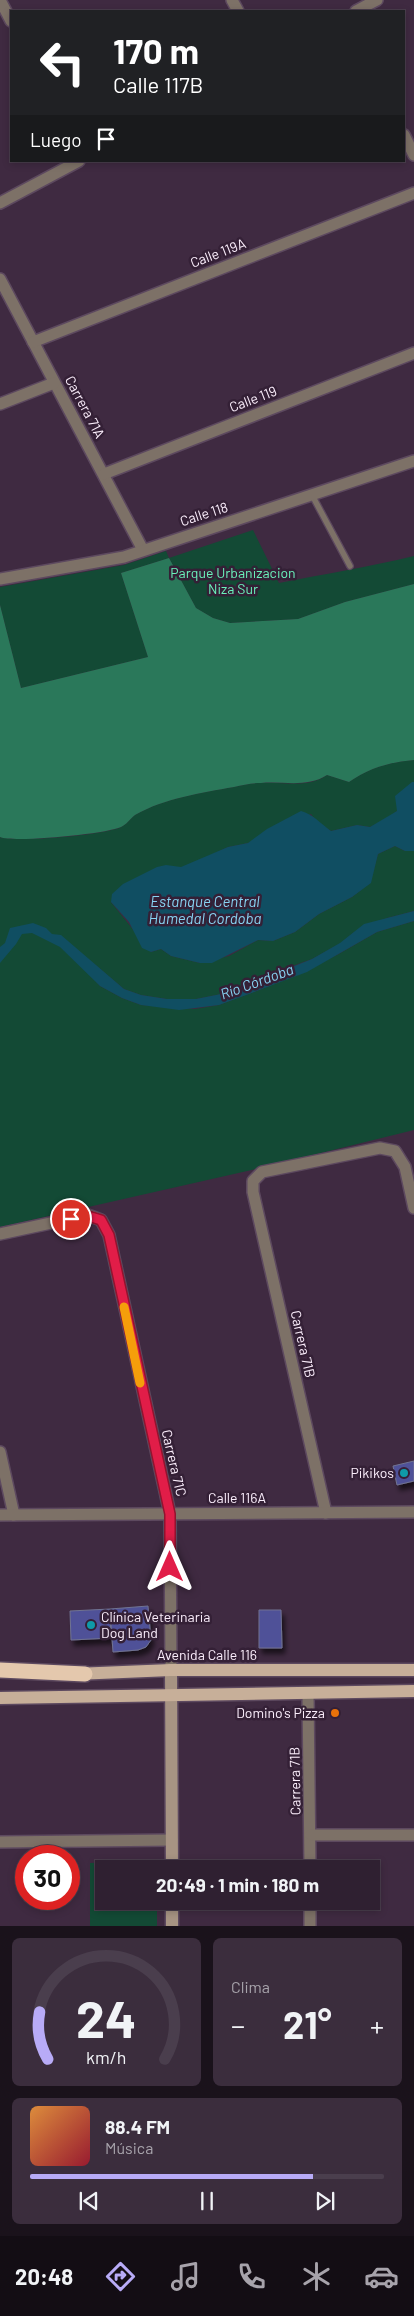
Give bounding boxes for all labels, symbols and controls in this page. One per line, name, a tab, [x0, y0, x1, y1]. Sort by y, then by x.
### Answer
text: 170 m	[113, 29, 199, 71]
icon: left	[30, 30, 95, 95]
text: Calle 117B	[113, 71, 203, 97]
icon: arrive	[92, 125, 120, 153]
text: Luego	[30, 128, 82, 151]
street label: Calle 119A	[188, 234, 248, 271]
street label: Carrera 71A	[62, 373, 109, 441]
street label: Calle 119	[227, 382, 279, 415]
street label: Calle 118	[178, 498, 230, 529]
park label: Parque Urbanizacion Niza Sur	[170, 564, 296, 597]
water label: Estanque Central Humedal Cordoba	[149, 892, 261, 927]
water label: Río Córdoba	[218, 960, 296, 1003]
pin	[50, 1198, 92, 1240]
icon: arrive	[57, 1205, 85, 1233]
street label: Carrera 71B	[287, 1309, 319, 1379]
street label: Carrera 71C	[159, 1428, 190, 1498]
place label: Pikikos	[350, 1464, 394, 1481]
marker: Pikikos	[398, 1467, 410, 1479]
street label: Calle 116A	[208, 1489, 266, 1506]
position arrow	[143, 1540, 195, 1592]
place label: Clínica Veterinaria Dog Land	[101, 1608, 211, 1641]
marker: Clínica Veterinaria Dog Land	[85, 1619, 97, 1631]
street label: Avenida Calle 116	[157, 1646, 257, 1663]
place label: Domino's Pizza	[236, 1704, 325, 1721]
marker: Domino's Pizza	[329, 1707, 341, 1719]
street label: Carrera 71B	[285, 1747, 304, 1815]
speed limit sign: 30	[15, 1845, 80, 1910]
text: 20:49 · 1 min · 180 m	[156, 1873, 319, 1896]
text: Clima	[231, 1977, 270, 1996]
text: 24	[76, 1986, 137, 2048]
text: 21°	[283, 2001, 332, 2047]
text: −	[231, 2008, 245, 2042]
text: +	[370, 2008, 384, 2042]
text: km/h	[86, 2046, 127, 2068]
text: 88.4 FM	[105, 2115, 170, 2138]
text: Música	[105, 2138, 153, 2157]
icon: previous	[75, 2187, 103, 2215]
icon: pause	[193, 2187, 221, 2215]
icon: next	[311, 2187, 339, 2215]
icon: directions	[103, 2259, 138, 2294]
icon: music	[168, 2259, 203, 2294]
icon: phone	[234, 2259, 269, 2294]
icon: climate	[299, 2259, 334, 2294]
icon: car	[364, 2259, 399, 2294]
text: 20:48	[15, 2263, 73, 2289]

